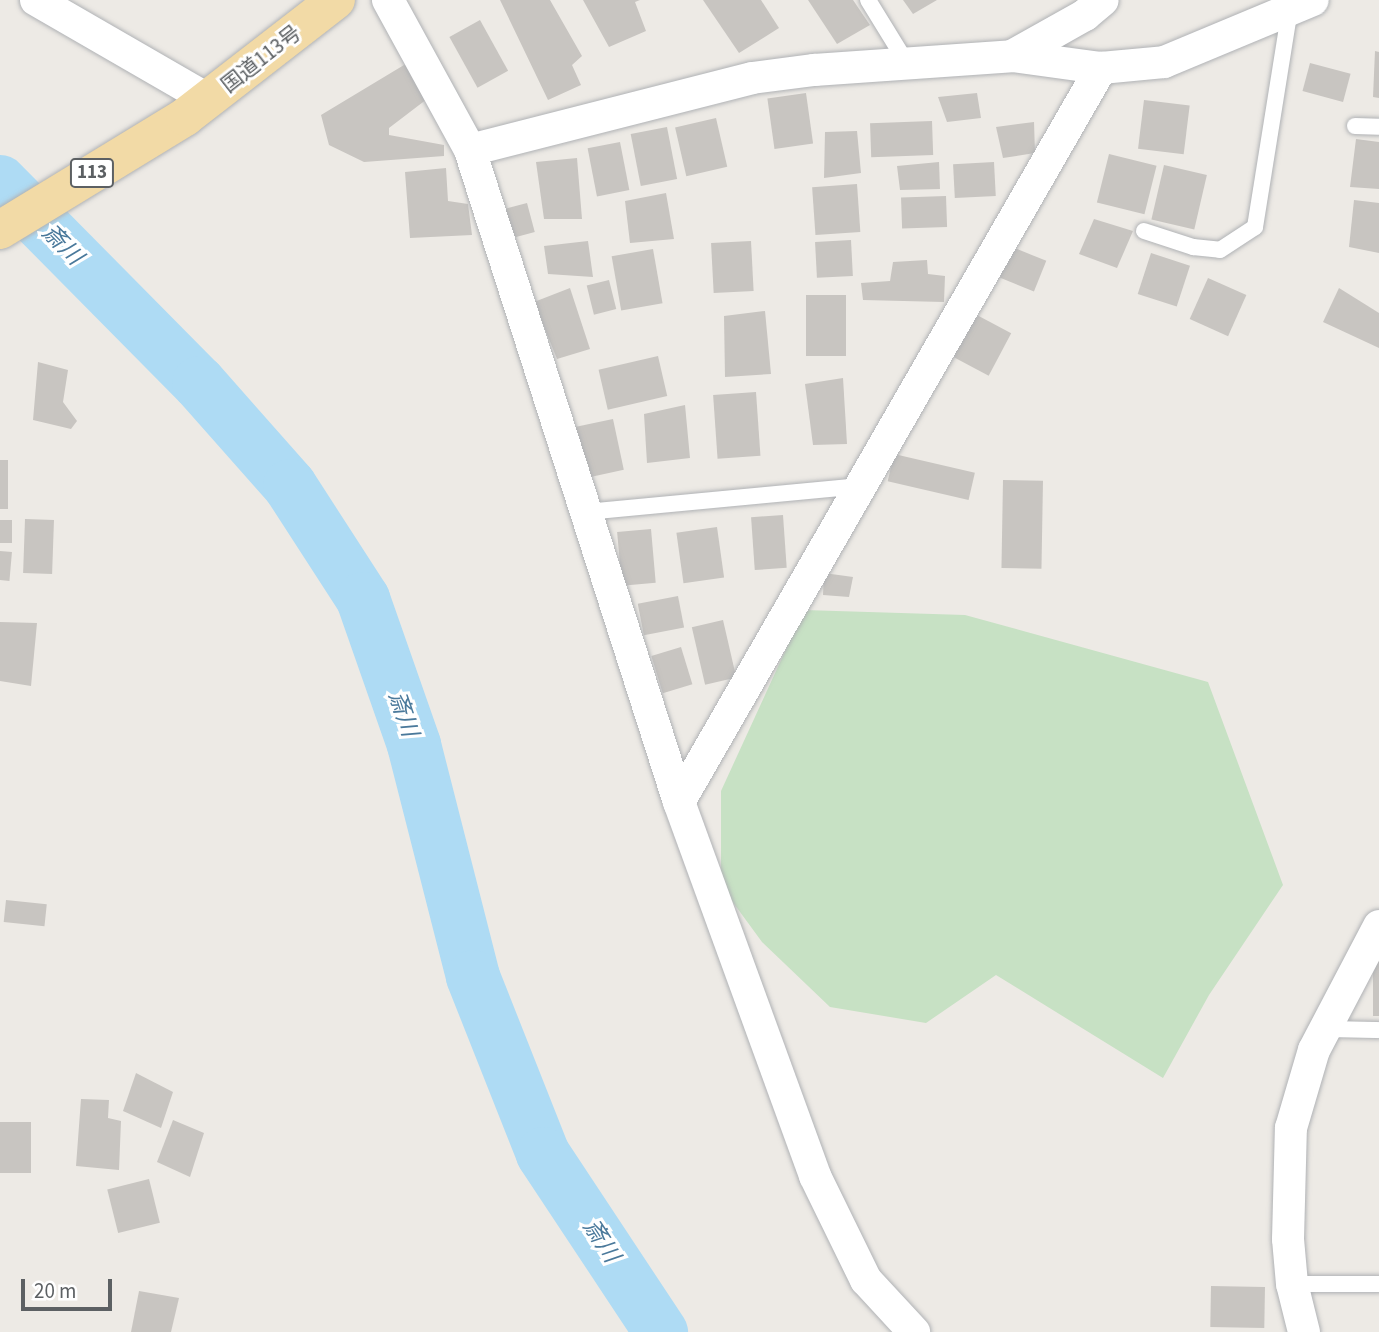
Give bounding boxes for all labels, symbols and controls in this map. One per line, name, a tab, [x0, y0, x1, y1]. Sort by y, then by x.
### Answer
street label: 国道113号	[216, 20, 306, 98]
road number: 113	[69, 158, 115, 188]
water label: 斎川	[36, 219, 88, 271]
water label: 斎川	[382, 688, 424, 740]
water label: 斎川	[577, 1214, 625, 1268]
scale bar	[24, 1266, 116, 1310]
text: 20 m	[34, 1276, 76, 1306]

